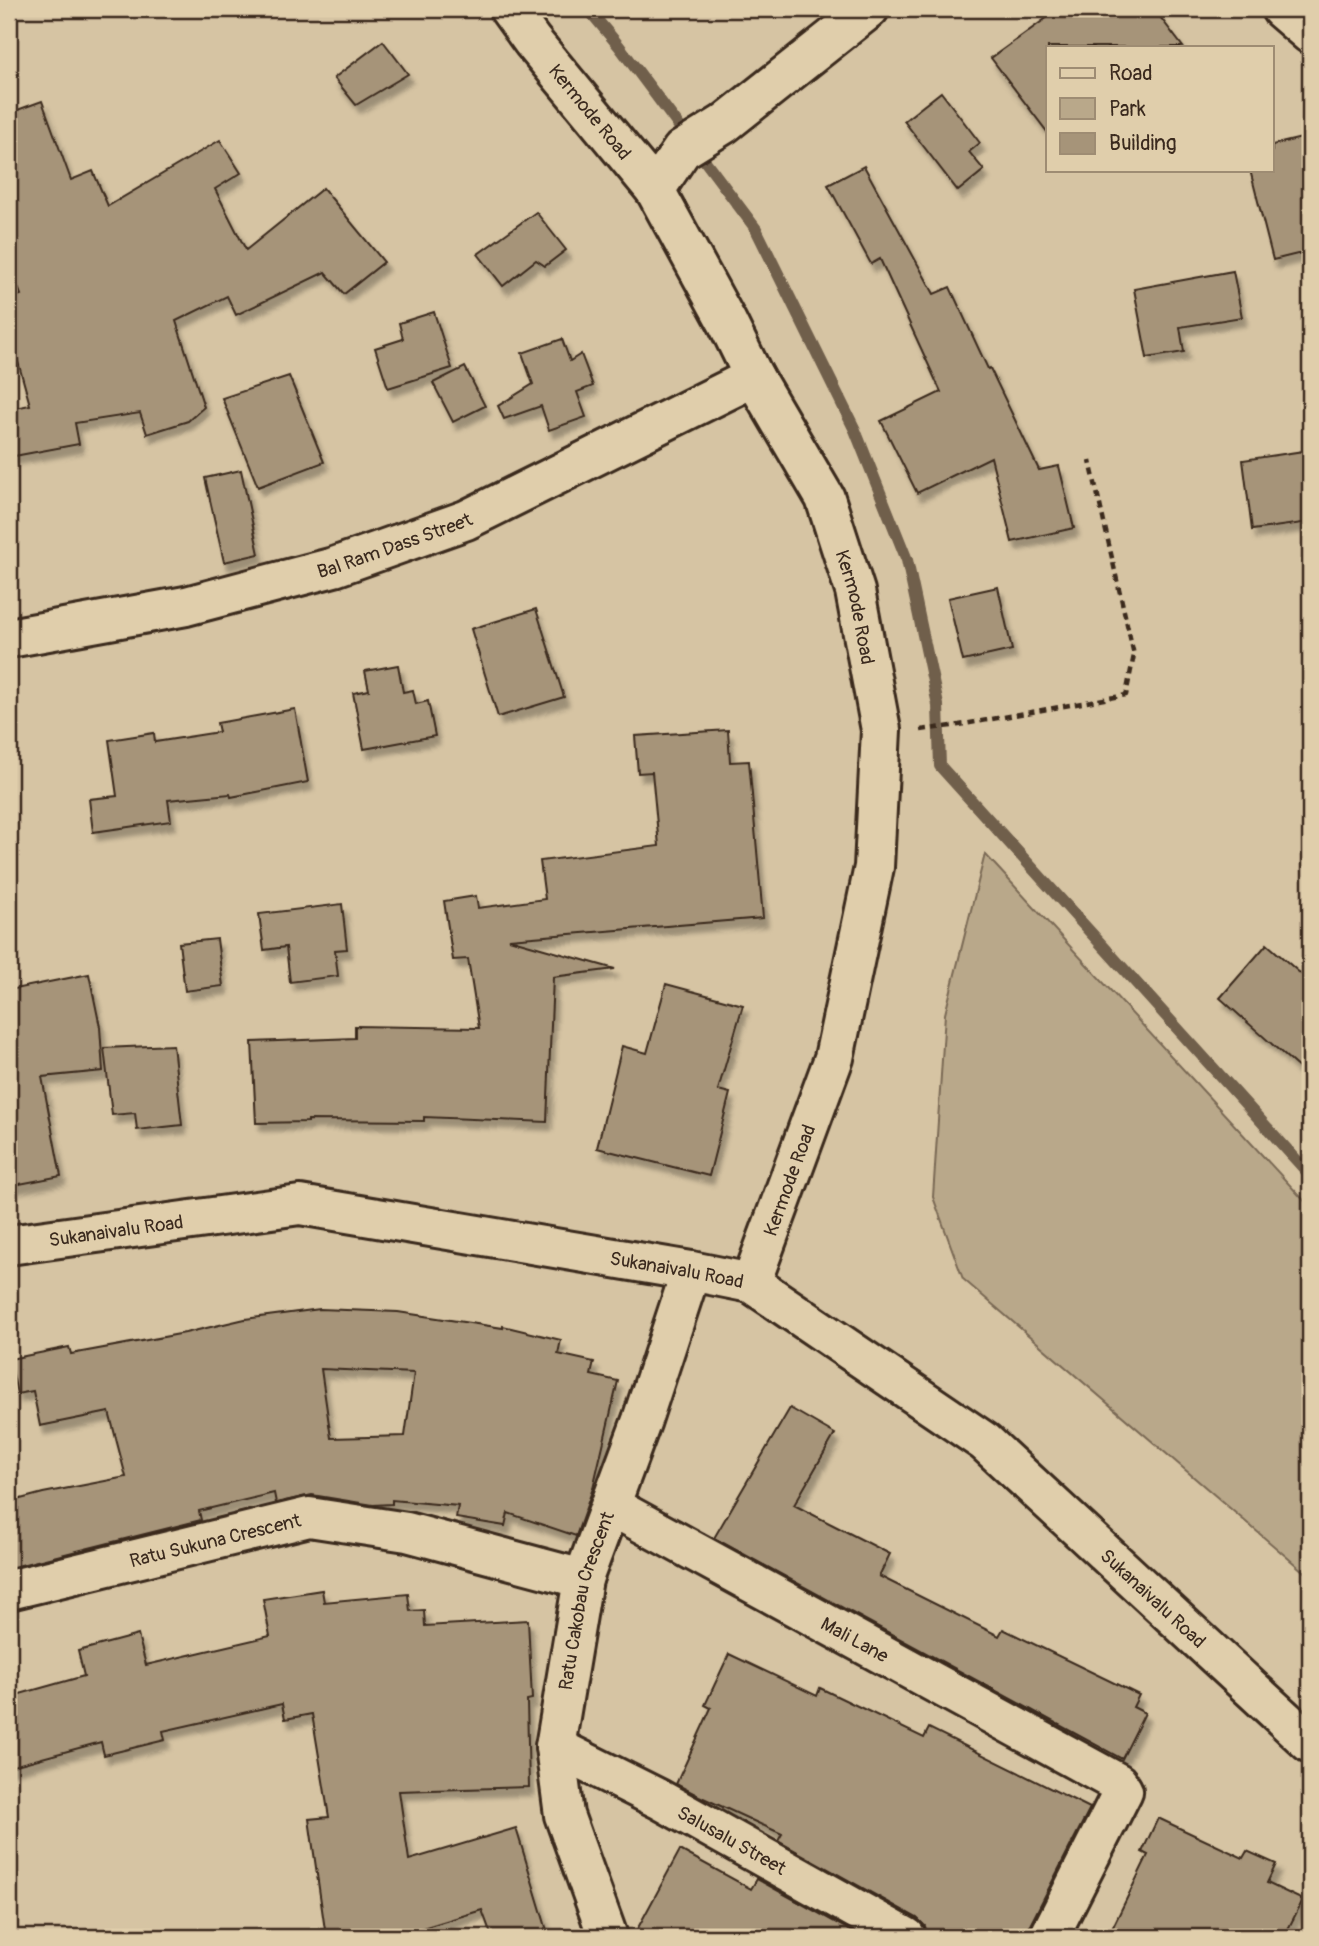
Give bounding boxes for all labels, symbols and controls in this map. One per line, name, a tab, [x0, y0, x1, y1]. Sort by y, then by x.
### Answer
legend	[1046, 46, 1274, 172]
street label: Kermode Road	[543, 59, 636, 165]
text: Road	[1109, 60, 1153, 87]
text: Park	[1109, 96, 1146, 123]
text: Building	[1109, 130, 1176, 157]
street label: Bal Ram Dass Street	[315, 508, 477, 584]
street label: Kermode Road	[829, 547, 879, 666]
street label: Kermode Road	[759, 1121, 821, 1239]
street label: Sukanaivalu Road	[47, 1210, 185, 1252]
street label: Sukanaivalu Road	[608, 1247, 746, 1294]
street label: Ratu Sukuna Crescent	[127, 1508, 304, 1573]
street label: Ratu Cakobau Crescent	[554, 1508, 620, 1692]
street label: Sukanaivalu Road	[1095, 1544, 1211, 1654]
street label: Mali Lane	[816, 1612, 893, 1669]
street label: Salusalu Street	[673, 1801, 791, 1881]

